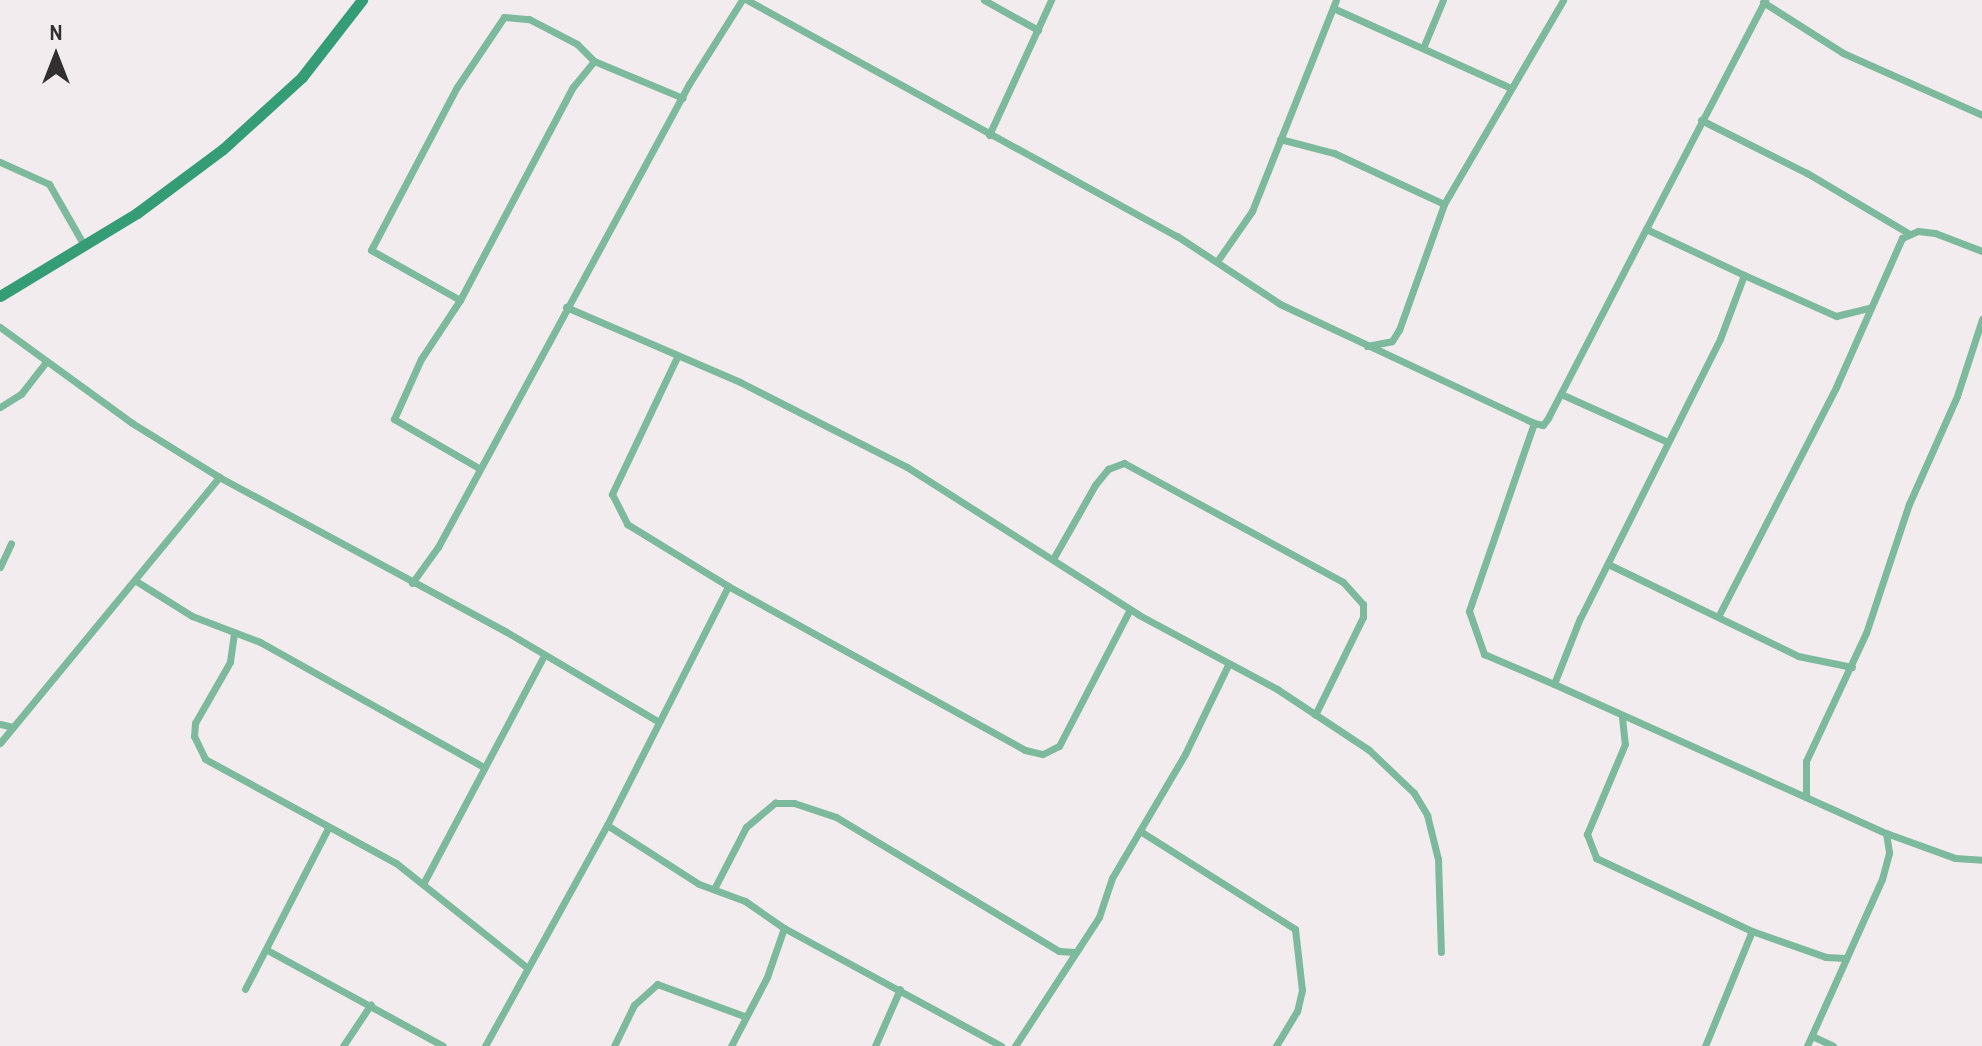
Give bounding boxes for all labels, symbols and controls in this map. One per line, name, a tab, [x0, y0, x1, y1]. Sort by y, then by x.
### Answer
north arrow	[16, 16, 96, 96]
text: N	[49, 17, 63, 47]

